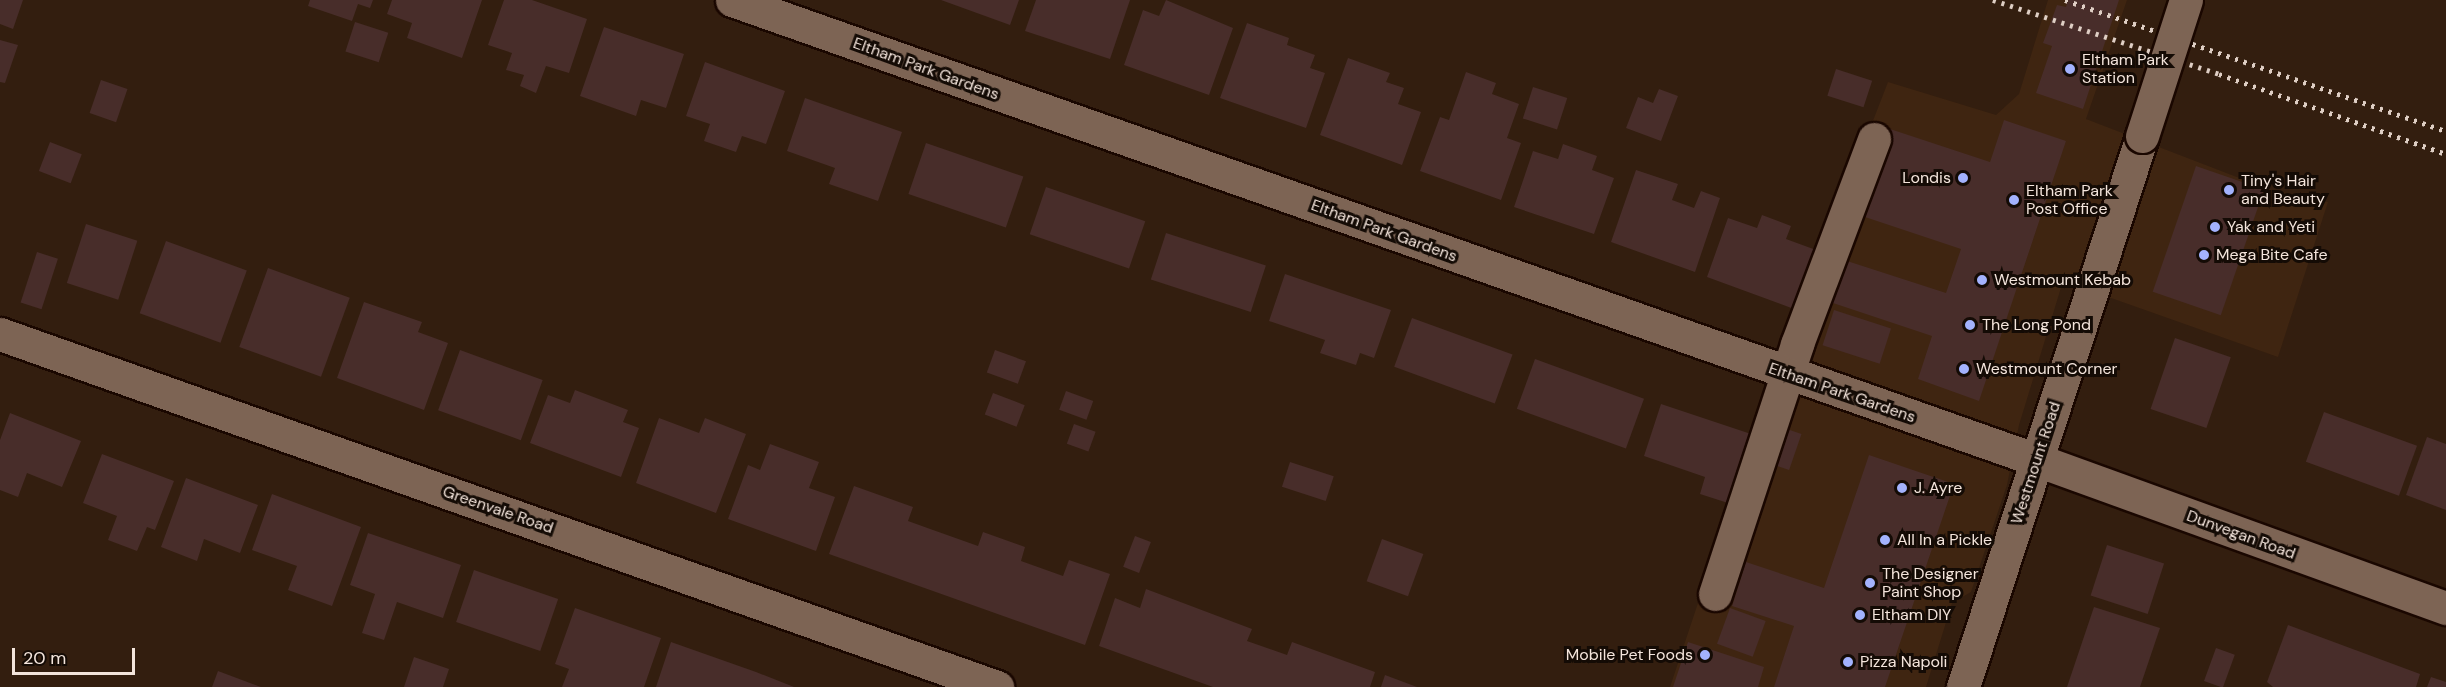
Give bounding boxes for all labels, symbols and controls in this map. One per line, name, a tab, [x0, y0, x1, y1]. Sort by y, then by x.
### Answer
street label: Eltham Park Gardens	[850, 34, 1002, 104]
place label: Eltham Park Station	[2082, 50, 2169, 88]
marker: Eltham Park Station	[2063, 62, 2077, 76]
place label: Londis	[1902, 168, 1951, 188]
marker: Londis	[1956, 171, 1970, 185]
place label: Tiny's Hair and Beauty	[2241, 171, 2325, 209]
place label: Eltham Park Post Office	[2026, 181, 2113, 219]
marker: Tiny's Hair and Beauty	[2222, 183, 2236, 197]
marker: Eltham Park Post Office	[2007, 193, 2021, 207]
street label: Eltham Park Gardens	[1308, 196, 1460, 266]
place label: Yak and Yeti	[2227, 217, 2315, 237]
marker: Yak and Yeti	[2208, 220, 2222, 234]
place label: Mega Bite Cafe	[2216, 245, 2328, 265]
marker: Mega Bite Cafe	[2197, 248, 2211, 262]
place label: Westmount Kebab	[1994, 270, 2131, 290]
marker: Westmount Kebab	[1975, 273, 1989, 287]
place label: The Long Pond	[1982, 315, 2091, 335]
marker: The Long Pond	[1963, 318, 1977, 332]
street label: Eltham Park Gardens	[1766, 359, 1918, 427]
place label: Westmount Corner	[1976, 359, 2117, 379]
marker: Westmount Corner	[1957, 362, 1971, 376]
street label: Westmount Road	[2007, 399, 2065, 527]
place label: J. Ayre	[1914, 478, 1962, 498]
marker: J. Ayre	[1895, 481, 1909, 495]
street label: Greenvale Road	[440, 482, 556, 538]
street label: Dunvegan Road	[2184, 506, 2298, 564]
place label: All In a Pickle	[1897, 530, 1992, 550]
marker: All In a Pickle	[1878, 533, 1892, 547]
place label: The Designer Paint Shop	[1882, 564, 1979, 602]
marker: The Designer Paint Shop	[1863, 576, 1877, 590]
place label: Eltham DIY	[1872, 605, 1951, 625]
marker: Eltham DIY	[1853, 608, 1867, 622]
scale bar	[15, 636, 138, 674]
place label: Mobile Pet Foods	[1566, 645, 1693, 665]
text: 20 m	[23, 646, 66, 670]
marker: Mobile Pet Foods	[1698, 648, 1712, 662]
place label: Pizza Napoli	[1860, 652, 1947, 672]
marker: Pizza Napoli	[1841, 655, 1855, 669]

